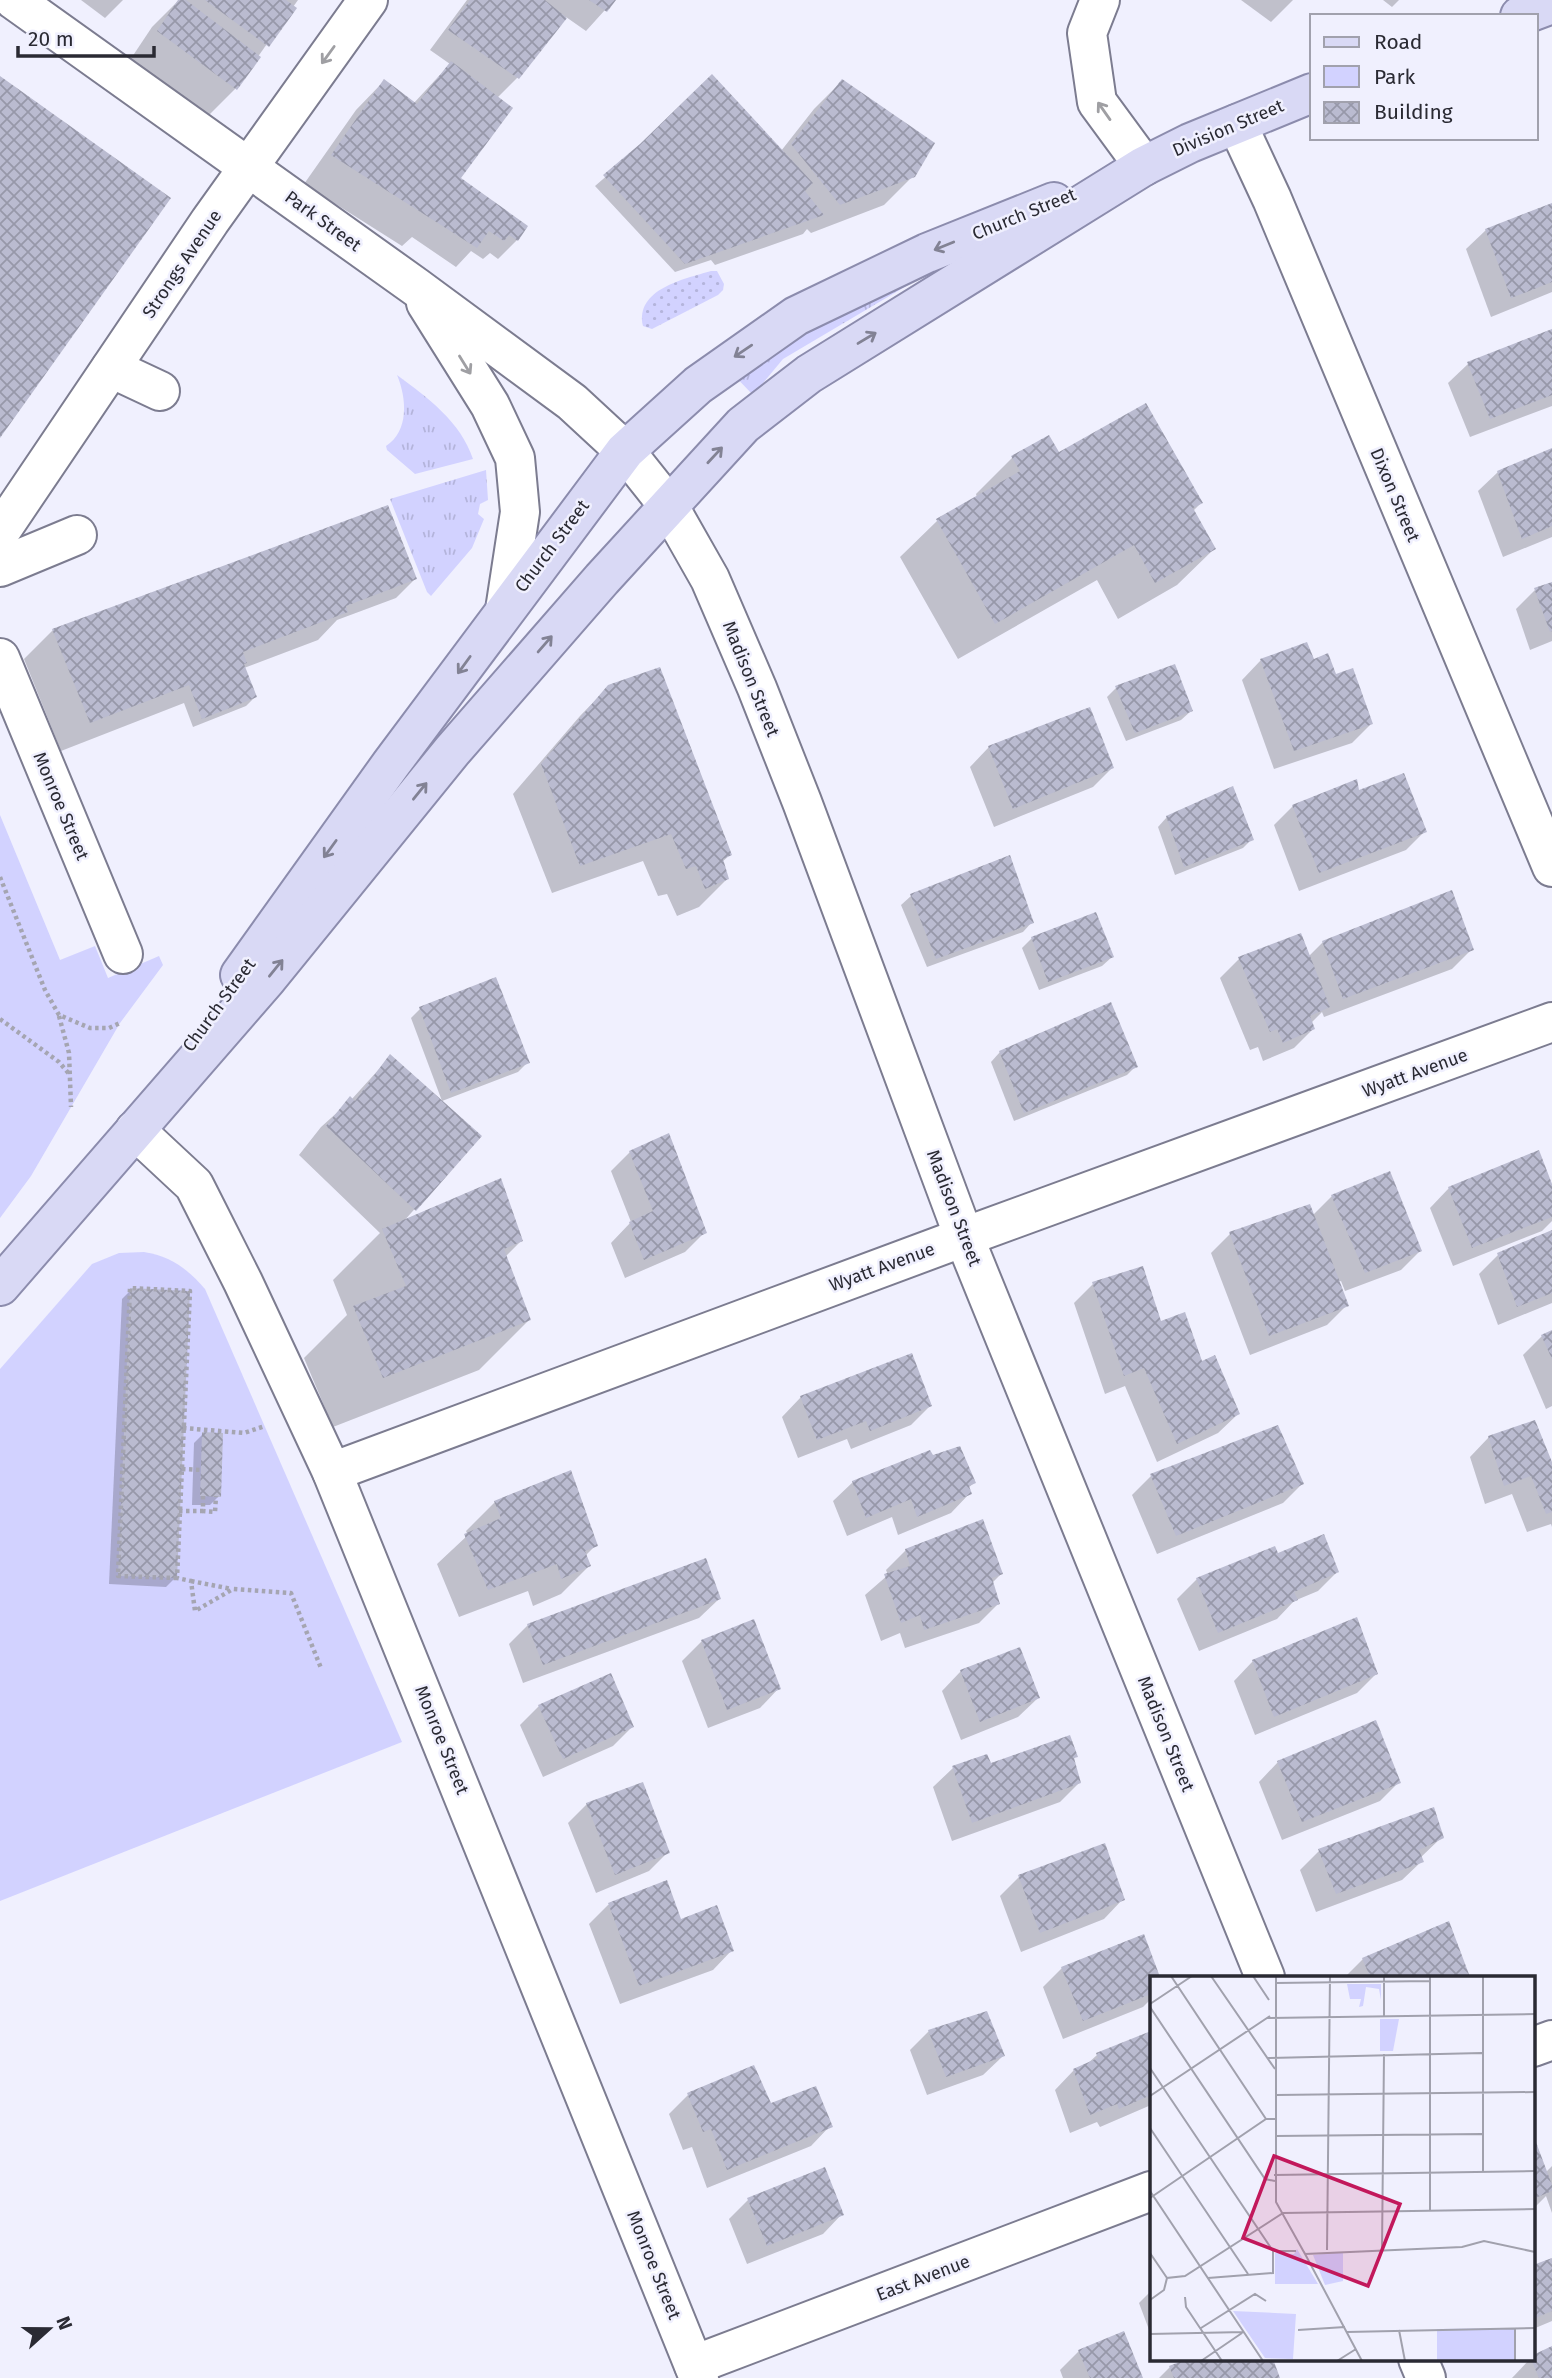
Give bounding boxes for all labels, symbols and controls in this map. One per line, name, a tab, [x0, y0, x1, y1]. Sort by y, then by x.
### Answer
scale bar	[18, 14, 154, 58]
legend	[1310, 14, 1538, 140]
text: 20 m	[28, 26, 74, 52]
text: Road	[1374, 29, 1422, 55]
one-way arrow	[321, 45, 335, 64]
text: Park	[1374, 64, 1416, 90]
street label: Division Street	[1169, 94, 1287, 161]
text: Building	[1374, 99, 1453, 125]
one-way arrow	[1097, 102, 1111, 121]
street label: Church Street	[969, 183, 1080, 245]
street label: Park Street	[281, 186, 366, 256]
street label: Strongs Avenue	[138, 206, 226, 322]
one-way arrow	[934, 240, 956, 253]
one-way arrow	[857, 331, 877, 345]
one-way arrow	[734, 344, 754, 358]
one-way arrow	[458, 355, 472, 375]
street label: Dixon Street	[1365, 445, 1425, 546]
one-way arrow	[706, 447, 723, 464]
street label: Church Street	[510, 495, 594, 597]
street label: Madison Street	[718, 618, 784, 740]
one-way arrow	[537, 635, 553, 653]
one-way arrow	[457, 655, 471, 674]
street label: Monroe Street	[28, 749, 94, 864]
one-way arrow	[412, 782, 427, 800]
one-way arrow	[323, 839, 337, 858]
street label: Church Street	[178, 954, 261, 1056]
one-way arrow	[269, 959, 284, 977]
street label: Wyatt Avenue	[1359, 1044, 1471, 1102]
street label: Madison Street	[922, 1147, 986, 1270]
street label: Wyatt Avenue	[826, 1238, 938, 1296]
street label: Madison Street	[1133, 1673, 1199, 1795]
street label: Monroe Street	[410, 1682, 474, 1798]
inset map	[1150, 1976, 1534, 2360]
street label: Monroe Street	[622, 2207, 686, 2323]
street label: East Avenue	[873, 2250, 973, 2306]
north arrow	[14, 2294, 84, 2364]
text: N	[51, 2313, 77, 2333]

